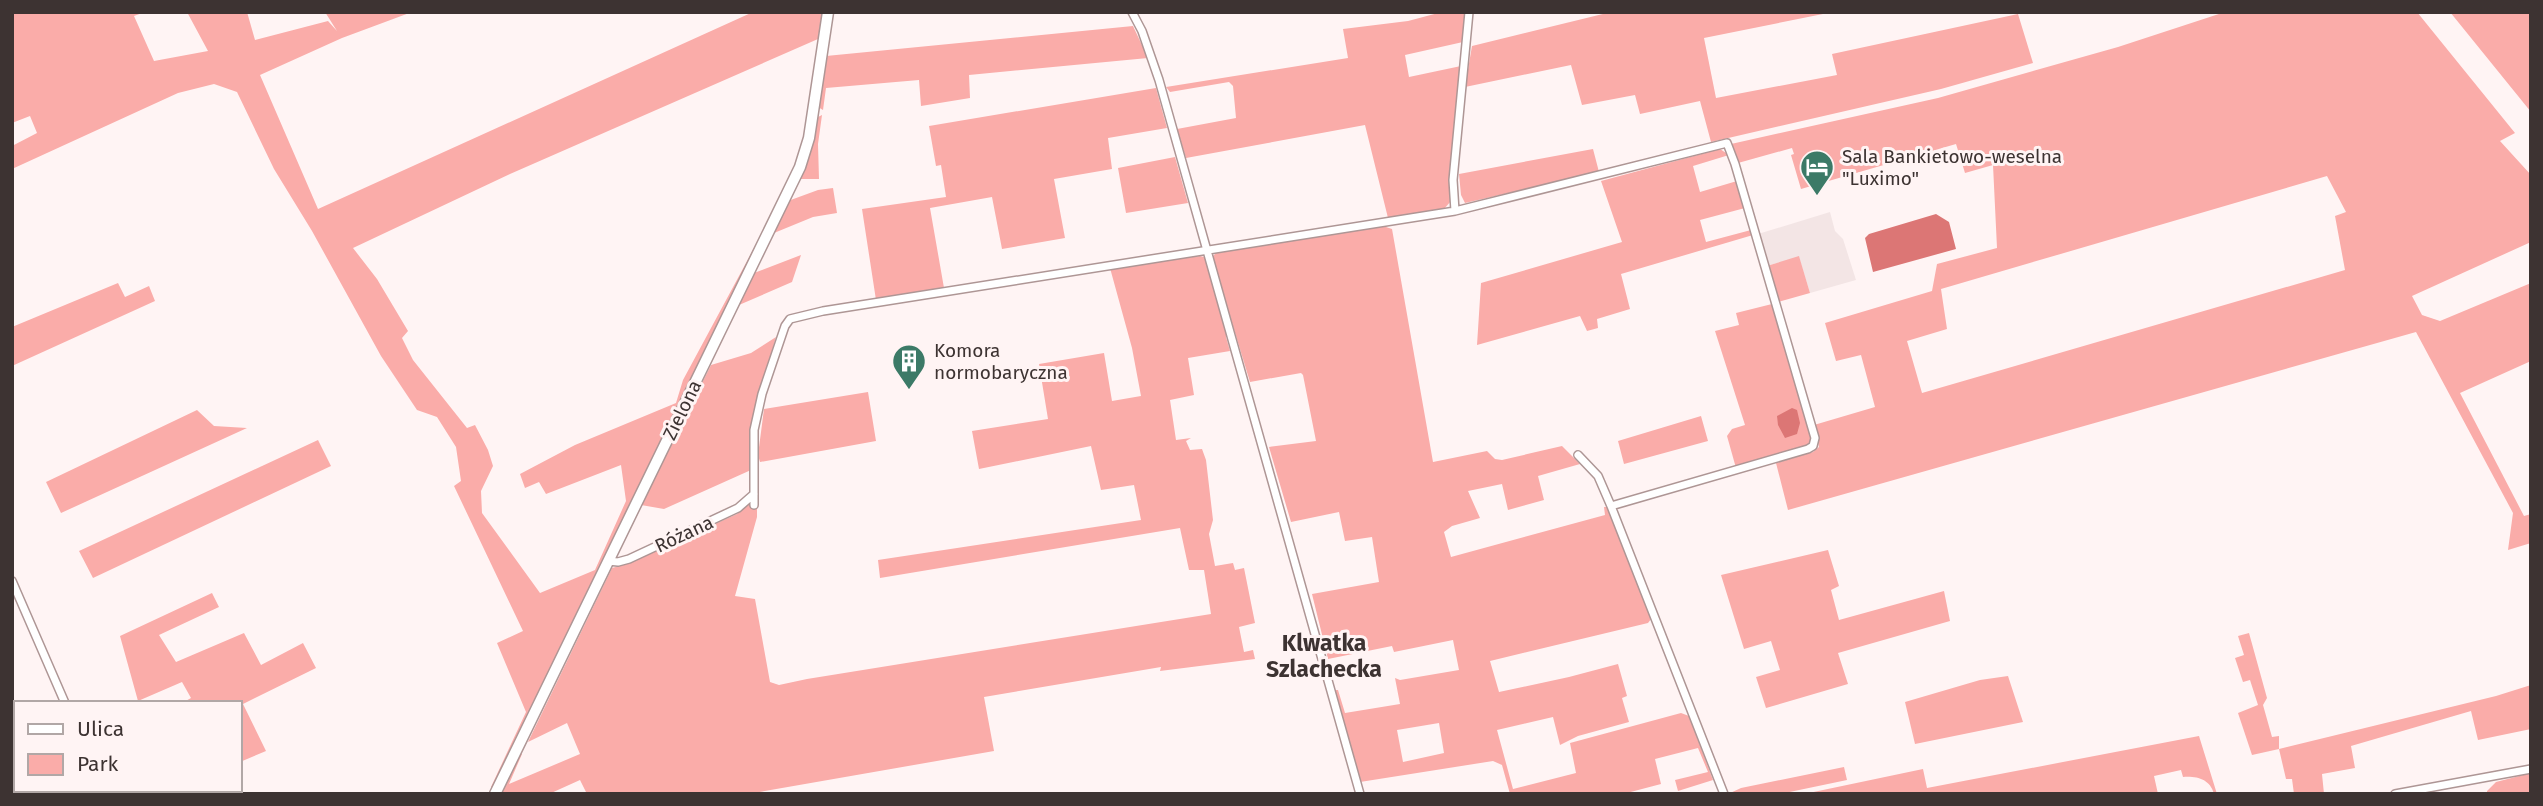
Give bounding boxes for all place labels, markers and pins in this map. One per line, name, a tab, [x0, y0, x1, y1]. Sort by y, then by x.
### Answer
place label: Sala Bankietowo-weselna "Luximo"	[1842, 145, 2062, 190]
hotel icon: Sala Bankietowo-weselna "Luximo"	[1798, 148, 1836, 197]
place label: Komora normobaryczna	[934, 339, 1068, 384]
building icon: Komora normobaryczna	[890, 342, 928, 391]

